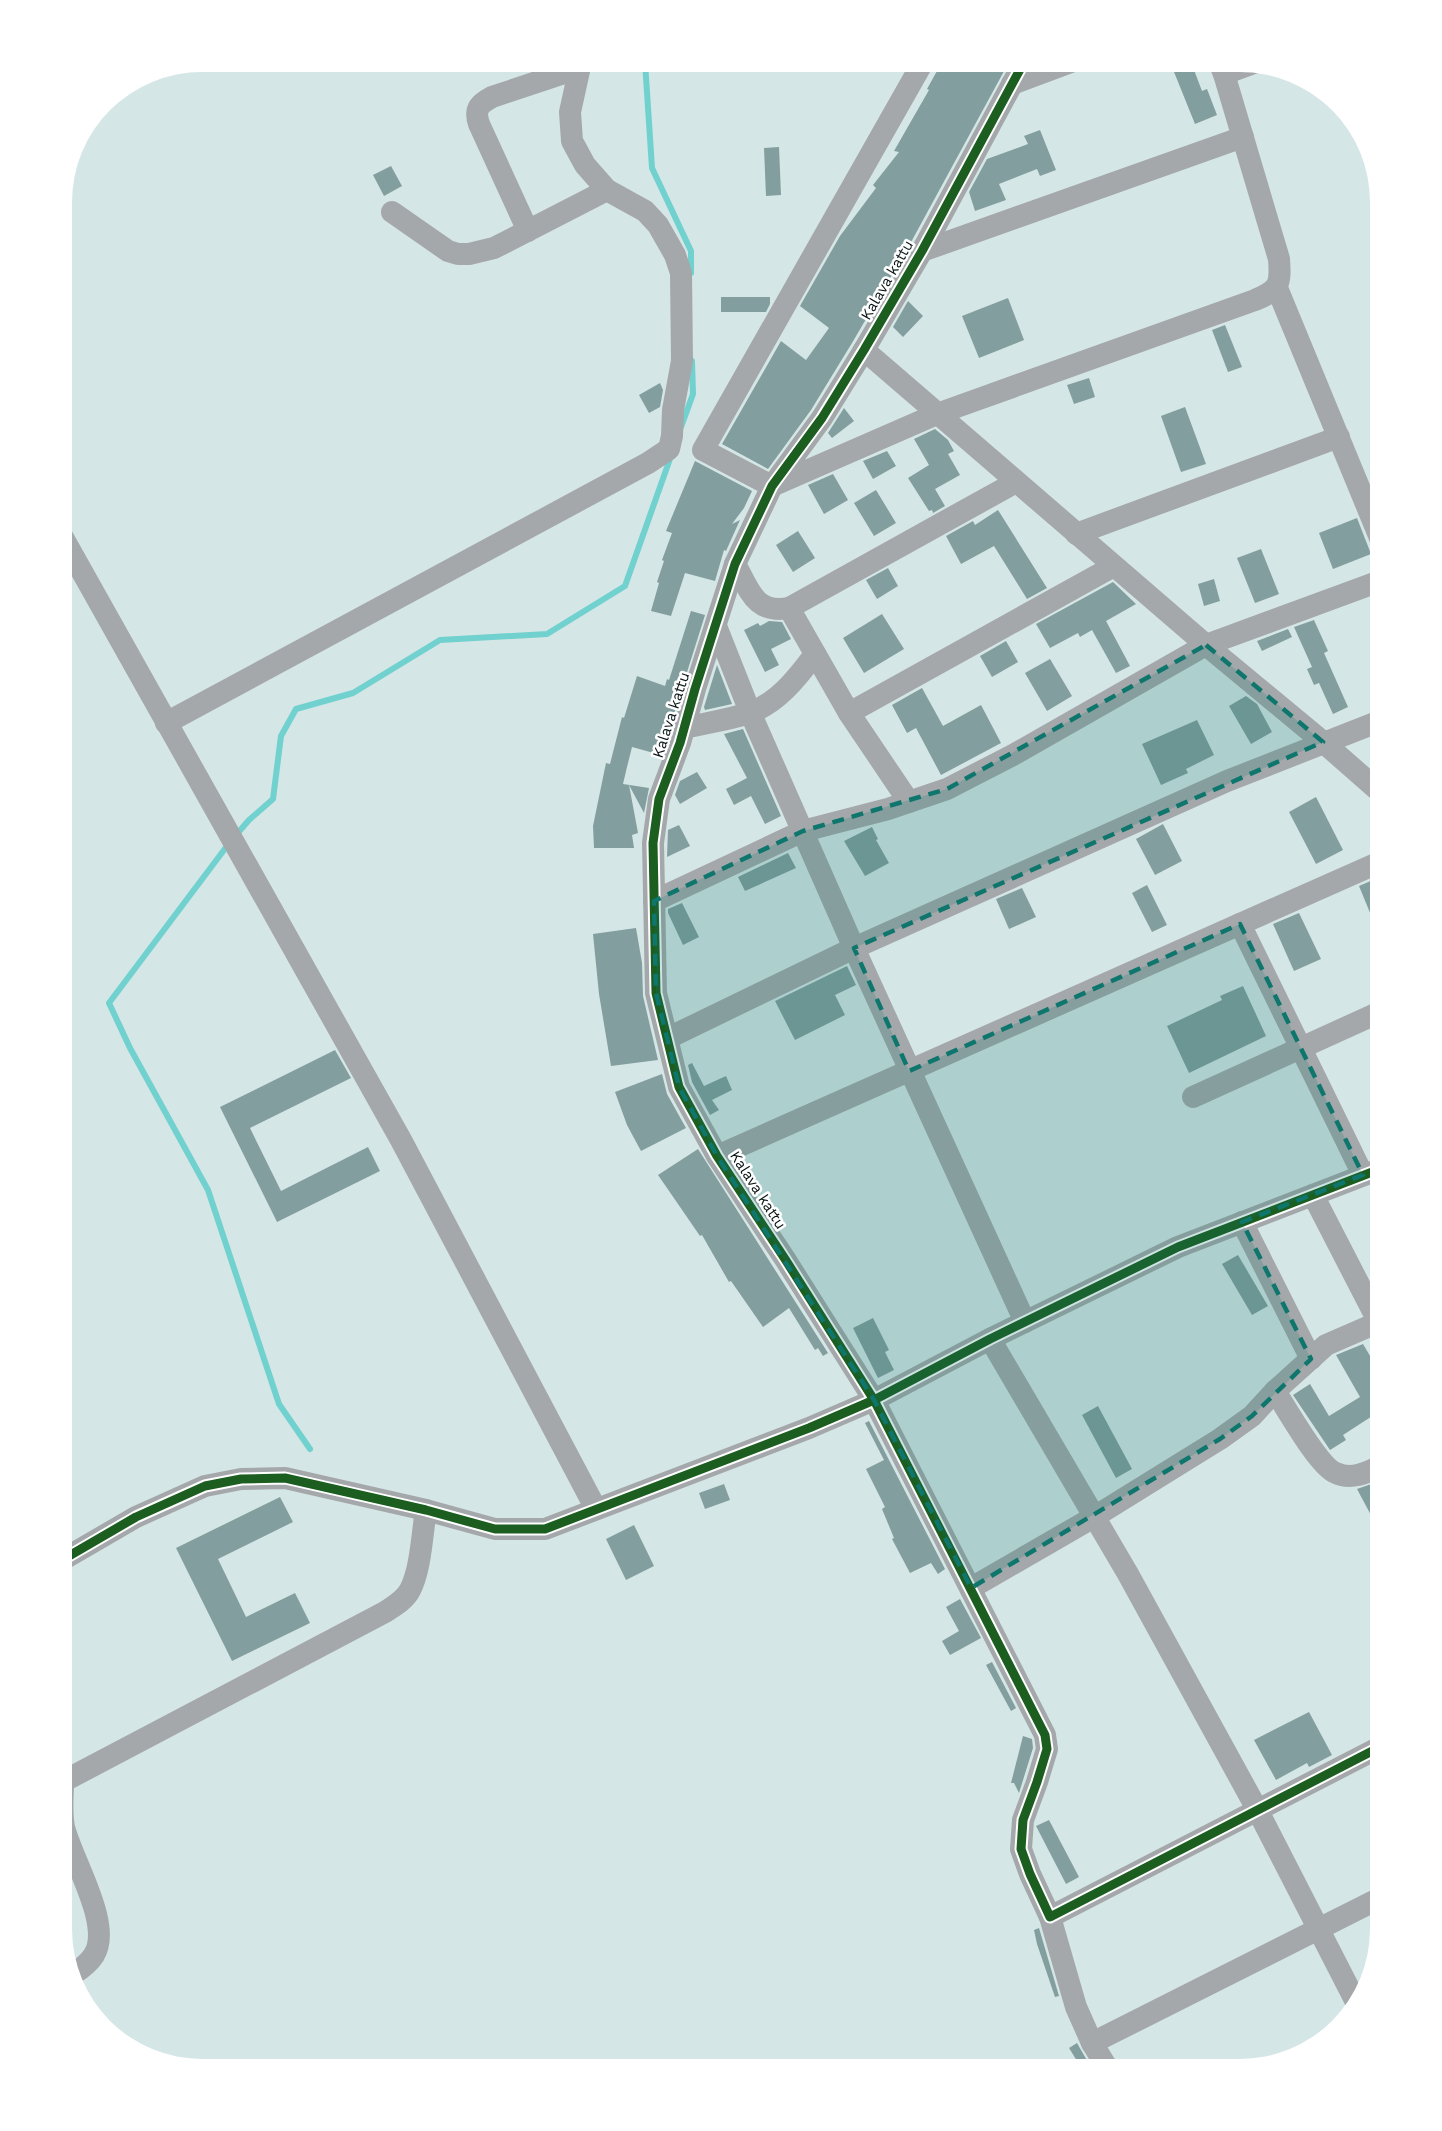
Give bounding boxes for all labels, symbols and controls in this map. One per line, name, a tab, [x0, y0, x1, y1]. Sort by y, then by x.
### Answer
street label: Kalava kattu	[857, 237, 917, 323]
street label: Kalava kattu	[649, 670, 693, 760]
street label: Kalava kattu	[726, 1148, 790, 1232]

